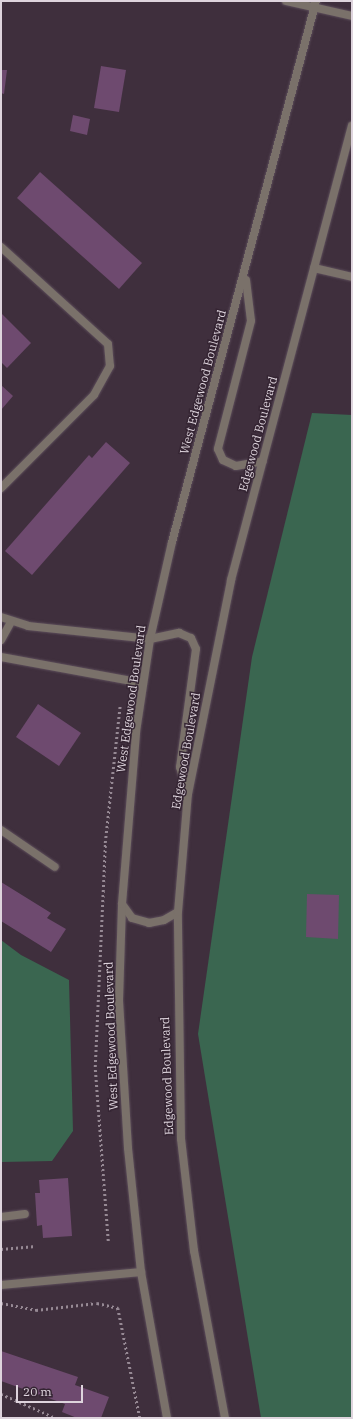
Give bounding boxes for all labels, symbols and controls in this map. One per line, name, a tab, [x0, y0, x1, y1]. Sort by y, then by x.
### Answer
street label: West Edgewood Boulevard	[177, 308, 229, 456]
street label: Edgewood Boulevard	[236, 375, 280, 493]
street label: West Edgewood Boulevard	[114, 624, 148, 774]
street label: Edgewood Boulevard	[169, 691, 203, 811]
street label: West Edgewood Boulevard	[101, 961, 121, 1111]
street label: Edgewood Boulevard	[158, 1017, 176, 1135]
scale bar	[18, 1377, 85, 1403]
text: 20 m	[23, 1384, 52, 1399]

